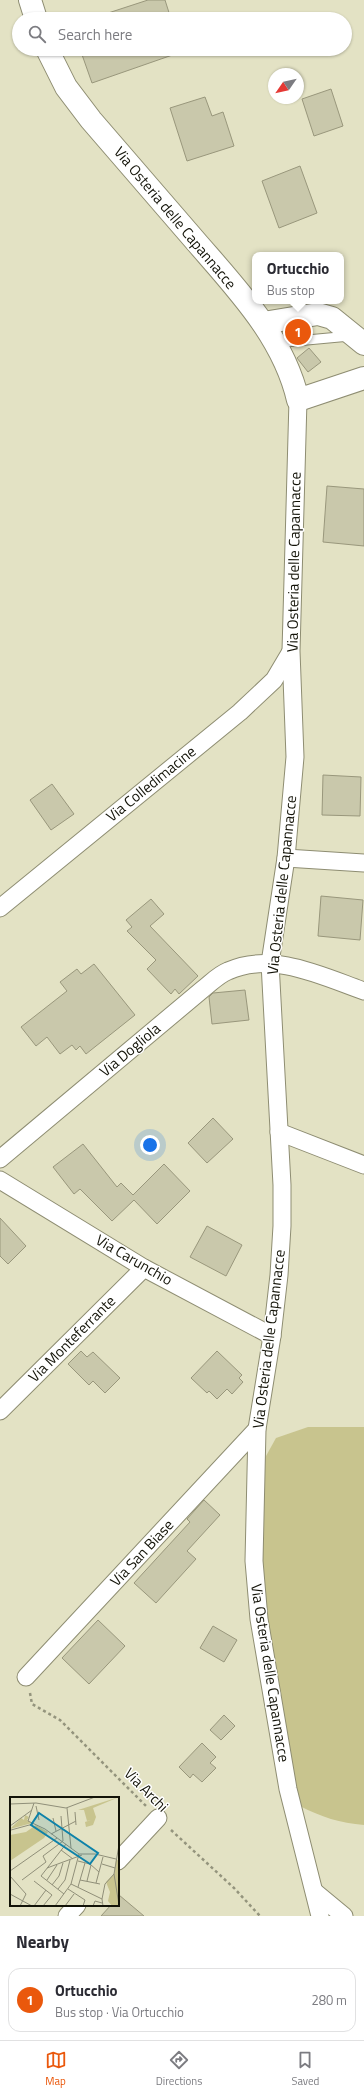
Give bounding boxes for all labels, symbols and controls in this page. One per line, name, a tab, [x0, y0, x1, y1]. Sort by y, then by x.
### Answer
search box	[12, 12, 352, 56]
icon: search	[26, 23, 48, 45]
text: Search here	[58, 23, 132, 46]
north arrow	[268, 68, 304, 104]
street label: Via Osteria delle Capannacce	[109, 141, 242, 294]
popup	[252, 252, 344, 304]
text: Ortucchio	[267, 257, 329, 280]
text: Bus stop	[267, 280, 315, 300]
pin: 1	[285, 317, 311, 347]
street label: Via Osteria delle Capannacce	[280, 472, 307, 652]
street label: Via Colledimacine	[101, 740, 201, 827]
street label: Via Osteria delle Capannacce	[261, 794, 302, 976]
street label: Via Dogliola	[94, 1017, 166, 1082]
your location	[140, 1135, 160, 1155]
street label: Via Carunchio	[91, 1228, 177, 1291]
street label: Via Osteria delle Capannacce	[246, 1248, 291, 1430]
street label: Via Monteferrante	[23, 1290, 121, 1388]
street label: Via San Biase	[104, 1514, 179, 1591]
street label: Via Osteria delle Capannacce	[245, 1582, 296, 1764]
street label: Via Archi	[119, 1762, 174, 1817]
inset map	[10, 1797, 119, 1906]
text: Nearby	[16, 1929, 69, 1955]
text: Ortucchio	[55, 1979, 118, 2002]
text: 1	[26, 1990, 34, 2010]
text: 280 m	[311, 1990, 347, 2010]
text: Bus stop · Via Ortucchio	[55, 2002, 184, 2022]
tab: Map	[45, 2049, 67, 2089]
tab: Directions	[156, 2049, 202, 2089]
tab: Saved	[291, 2049, 319, 2089]

